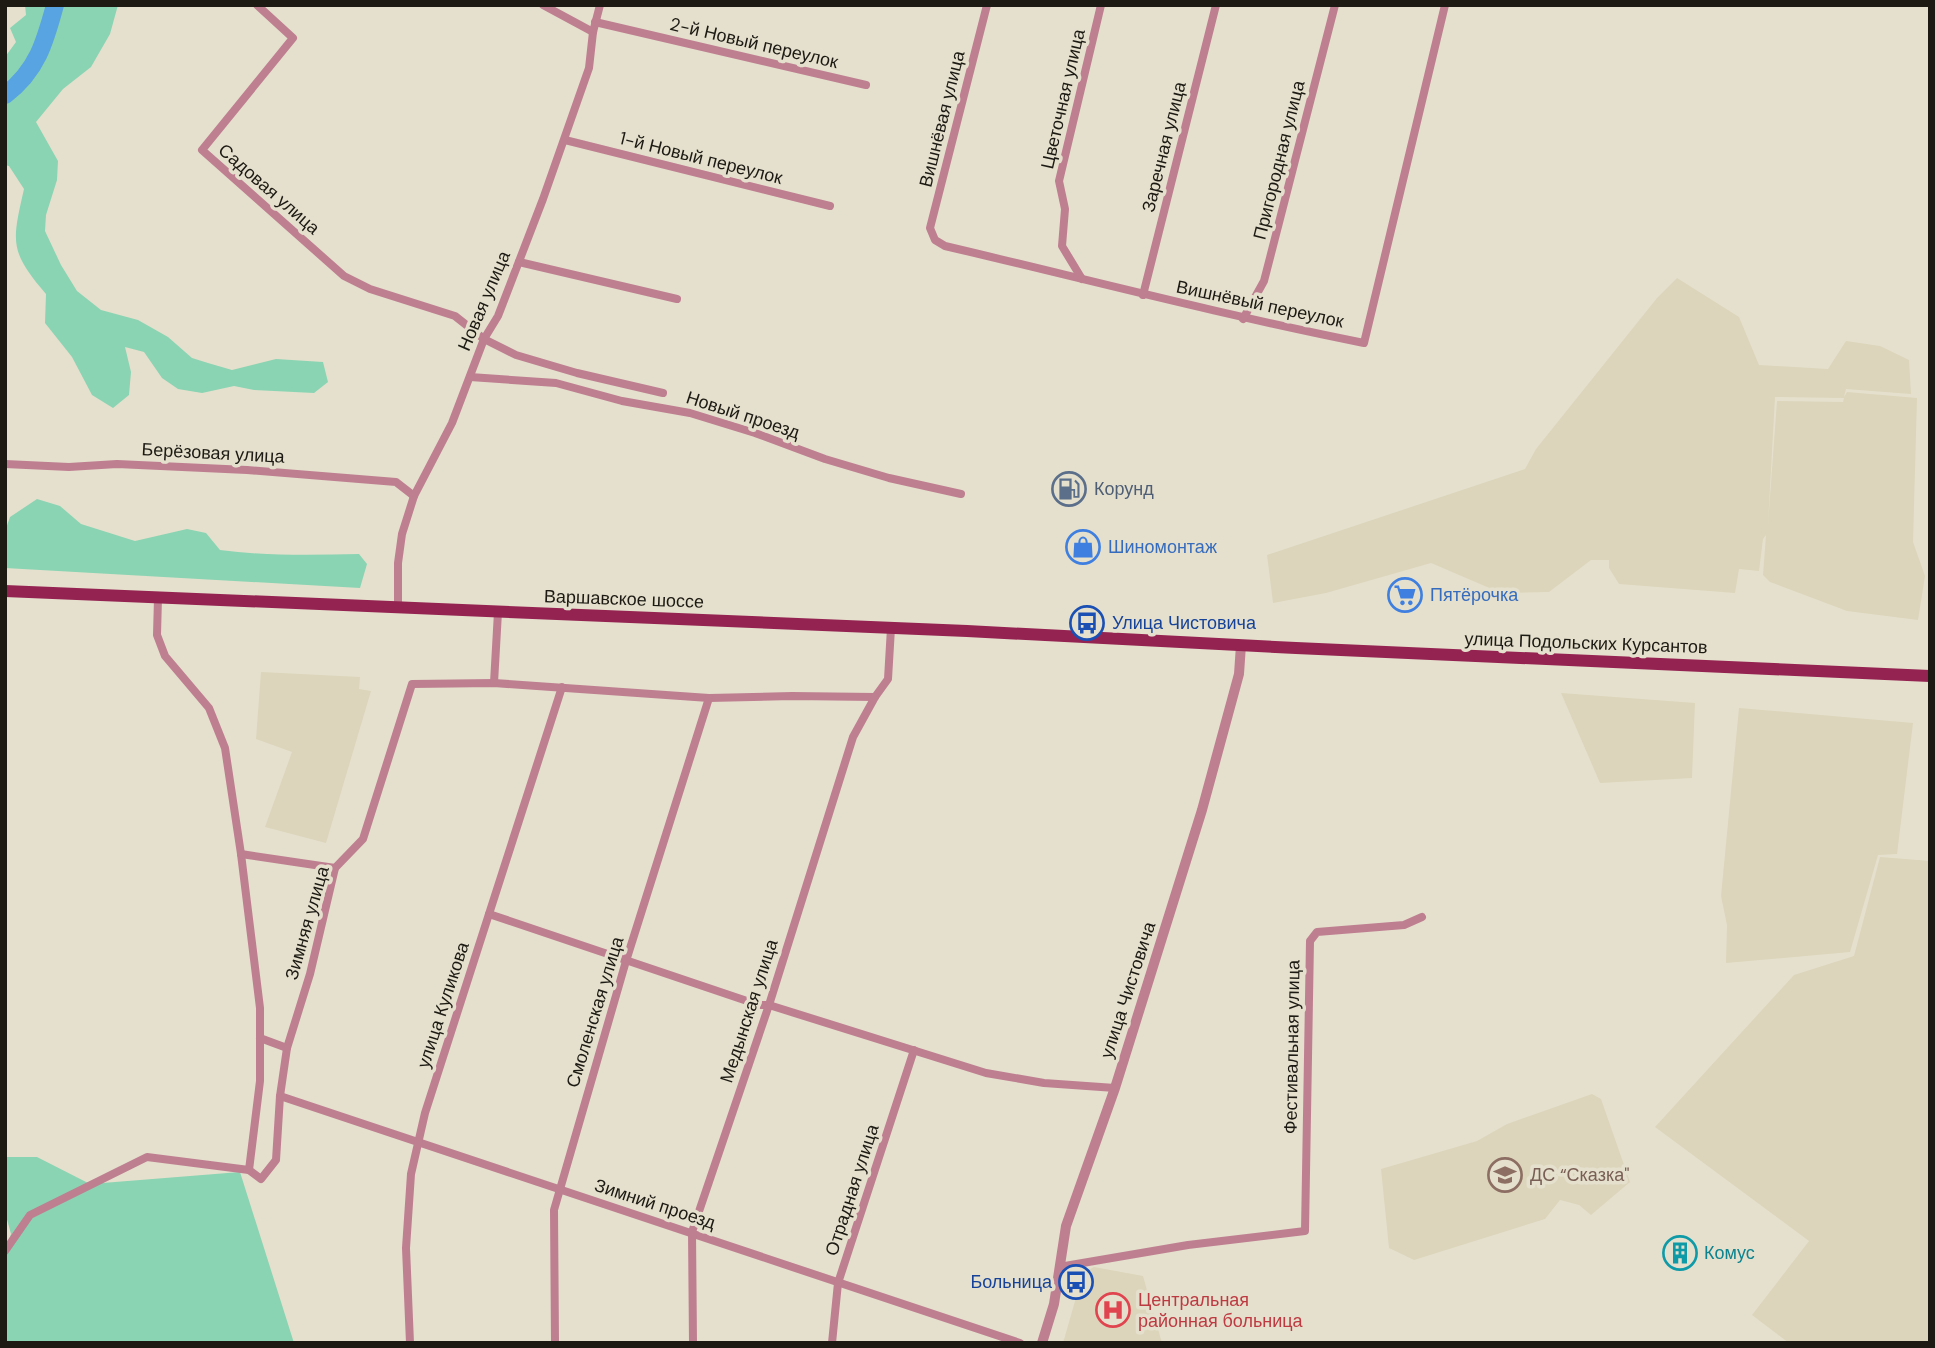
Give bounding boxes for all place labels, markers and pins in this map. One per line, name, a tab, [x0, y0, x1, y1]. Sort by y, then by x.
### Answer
fuel station icon: Корунд	[1050, 470, 1088, 508]
place label: Корунд	[1094, 477, 1154, 501]
shop icon: Шиномонтаж	[1064, 528, 1102, 566]
place label: Шиномонтаж	[1108, 535, 1217, 559]
supermarket icon: Пятёрочка	[1386, 576, 1424, 614]
place label: Пятёрочка	[1430, 583, 1519, 607]
bus stop icon: Улица Чистовича	[1068, 604, 1106, 642]
place label: Улица Чистовича	[1112, 611, 1257, 635]
school or university icon: ДС “Сказка"	[1486, 1156, 1524, 1194]
place label: ДС “Сказка"	[1530, 1163, 1629, 1187]
building icon: Комус	[1661, 1234, 1699, 1272]
place label: Комус	[1704, 1241, 1755, 1265]
bus stop icon: Больница	[1057, 1263, 1095, 1301]
place label: Больница	[970, 1270, 1053, 1294]
place label: Центральная районная больница	[1138, 1288, 1304, 1333]
hospital icon: Центральная районная больница	[1094, 1291, 1132, 1329]

